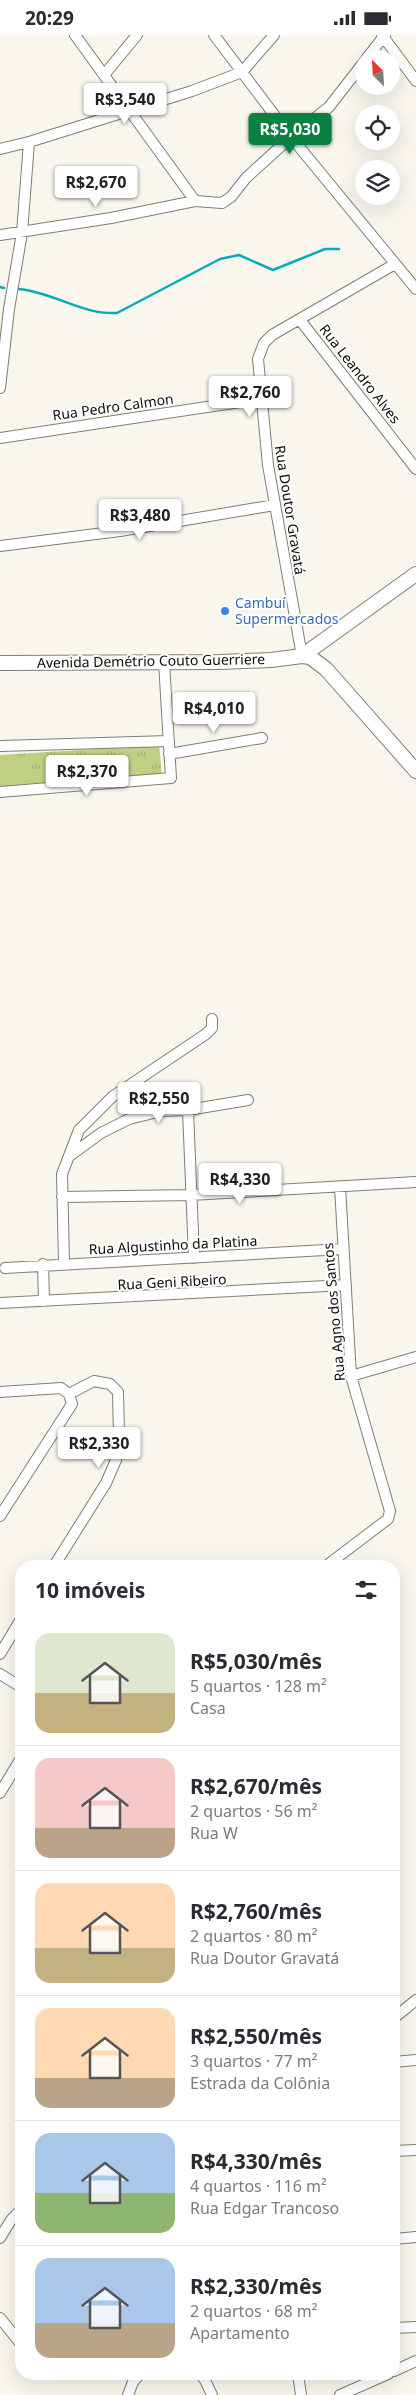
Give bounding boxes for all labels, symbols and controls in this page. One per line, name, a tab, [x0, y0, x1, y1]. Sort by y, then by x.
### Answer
text: 20:29	[25, 5, 74, 31]
north arrow	[355, 50, 400, 95]
map controls	[355, 50, 400, 205]
pin: R$3,540	[79, 83, 171, 125]
text: R$3,540	[95, 88, 155, 110]
button: locate	[355, 105, 400, 150]
pin: R$5,030	[244, 113, 336, 155]
text: R$5,030	[260, 118, 320, 140]
button: layers	[355, 160, 400, 205]
pin: R$2,670	[50, 165, 142, 208]
text: R$2,670	[66, 171, 126, 193]
street label: Rua Leandro Alves	[316, 320, 405, 427]
pin: R$2,760	[204, 375, 296, 418]
text: R$2,760	[220, 381, 280, 403]
street label: Rua Pedro Calmon	[51, 389, 175, 424]
street label: Rua Doutor Gravatá	[271, 444, 310, 576]
pin: R$3,480	[94, 499, 186, 541]
text: R$3,480	[110, 504, 170, 526]
place label: Cambuí Supermercados	[235, 593, 339, 628]
marker: Cambuí Supermercados	[219, 605, 231, 617]
street label: Avenida Demétrio Couto Guerriere	[37, 649, 265, 672]
pin: R$4,010	[168, 691, 260, 734]
text: R$4,010	[184, 697, 244, 719]
pin: R$2,370	[41, 755, 133, 797]
text: R$2,370	[57, 760, 117, 782]
pin: R$2,550	[113, 1081, 205, 1124]
text: R$2,550	[129, 1087, 189, 1109]
pin: R$4,330	[194, 1163, 286, 1205]
text: R$4,330	[210, 1168, 270, 1190]
street label: Rua Algustinho da Platina	[88, 1231, 258, 1258]
street label: Rua Agno dos Santos	[318, 1242, 349, 1382]
street label: Rua Geni Ribeiro	[117, 1269, 227, 1294]
pin: R$2,330	[53, 1427, 145, 1469]
text: R$2,330	[69, 1432, 129, 1454]
text: 10 imóveis	[35, 1576, 145, 1604]
icon: filters	[352, 1576, 380, 1604]
text: R$5,030/mês	[190, 1647, 322, 1675]
icon: home	[75, 1653, 135, 1713]
text: 5 quartos · 128 m²	[190, 1675, 327, 1697]
text: Casa	[190, 1697, 226, 1719]
text: R$2,670/mês	[190, 1772, 322, 1800]
icon: home	[75, 1778, 135, 1838]
text: 2 quartos · 56 m²	[190, 1800, 317, 1822]
text: Rua W	[190, 1822, 238, 1844]
text: R$2,760/mês	[190, 1897, 322, 1925]
icon: home	[75, 1903, 135, 1963]
text: 2 quartos · 80 m²	[190, 1925, 317, 1947]
text: Rua Doutor Gravatá	[190, 1947, 339, 1969]
text: R$2,550/mês	[190, 2022, 322, 2050]
icon: home	[75, 2028, 135, 2088]
text: 3 quartos · 77 m²	[190, 2050, 317, 2072]
text: Estrada da Colônia	[190, 2072, 330, 2094]
text: R$4,330/mês	[190, 2147, 322, 2175]
icon: home	[75, 2153, 135, 2213]
text: 4 quartos · 116 m²	[190, 2175, 327, 2197]
text: Rua Edgar Trancoso	[190, 2197, 339, 2219]
text: R$2,330/mês	[190, 2272, 322, 2300]
icon: home	[75, 2278, 135, 2338]
text: 2 quartos · 68 m²	[190, 2300, 317, 2322]
text: Apartamento	[190, 2322, 290, 2344]

